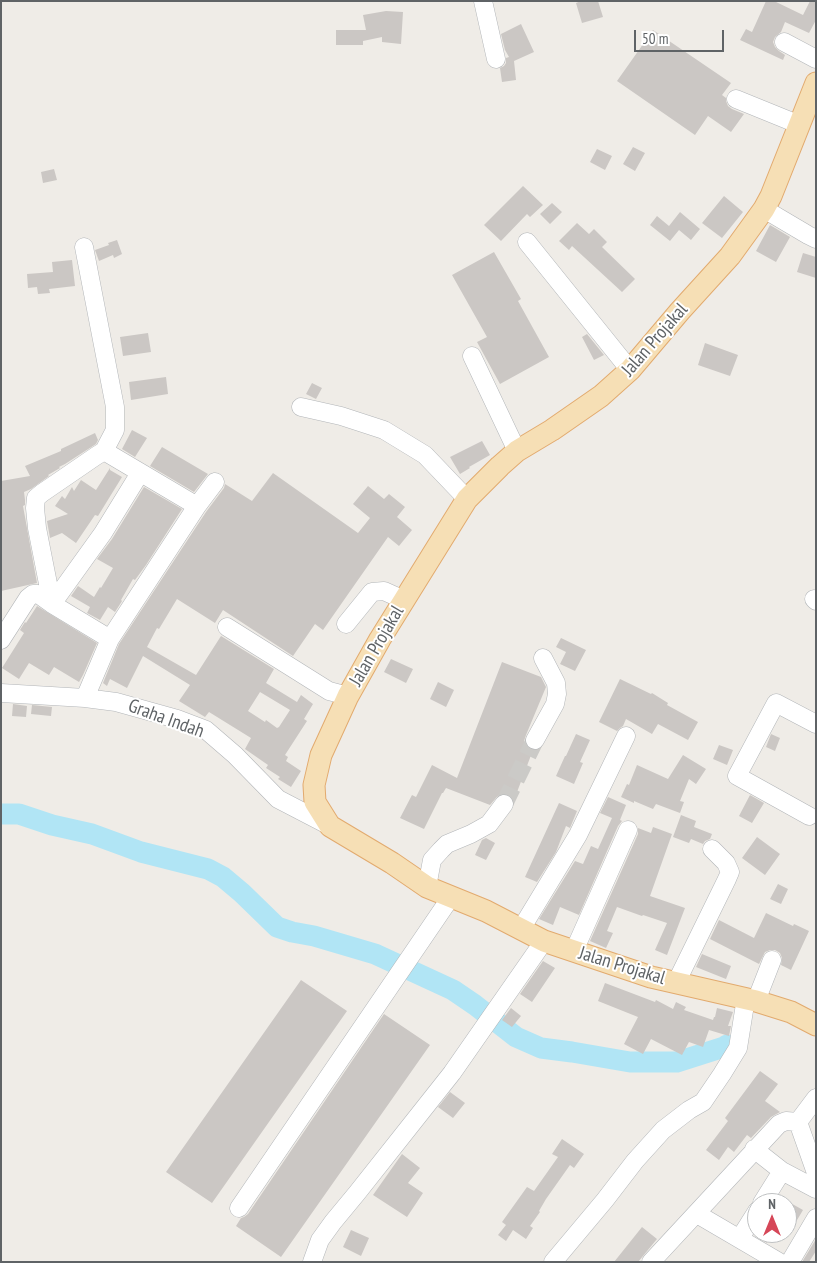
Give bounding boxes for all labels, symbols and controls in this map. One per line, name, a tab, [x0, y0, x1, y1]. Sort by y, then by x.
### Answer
scale bar	[637, 20, 727, 52]
text: 50 m	[642, 29, 668, 48]
street label: Jalan Projakal	[617, 299, 693, 381]
street label: Jalan Projakal	[345, 602, 409, 690]
street label: Graha Indah	[125, 695, 207, 743]
street label: Jalan Projakal	[576, 942, 668, 990]
north arrow	[747, 1193, 797, 1243]
text: N	[768, 1195, 776, 1213]

